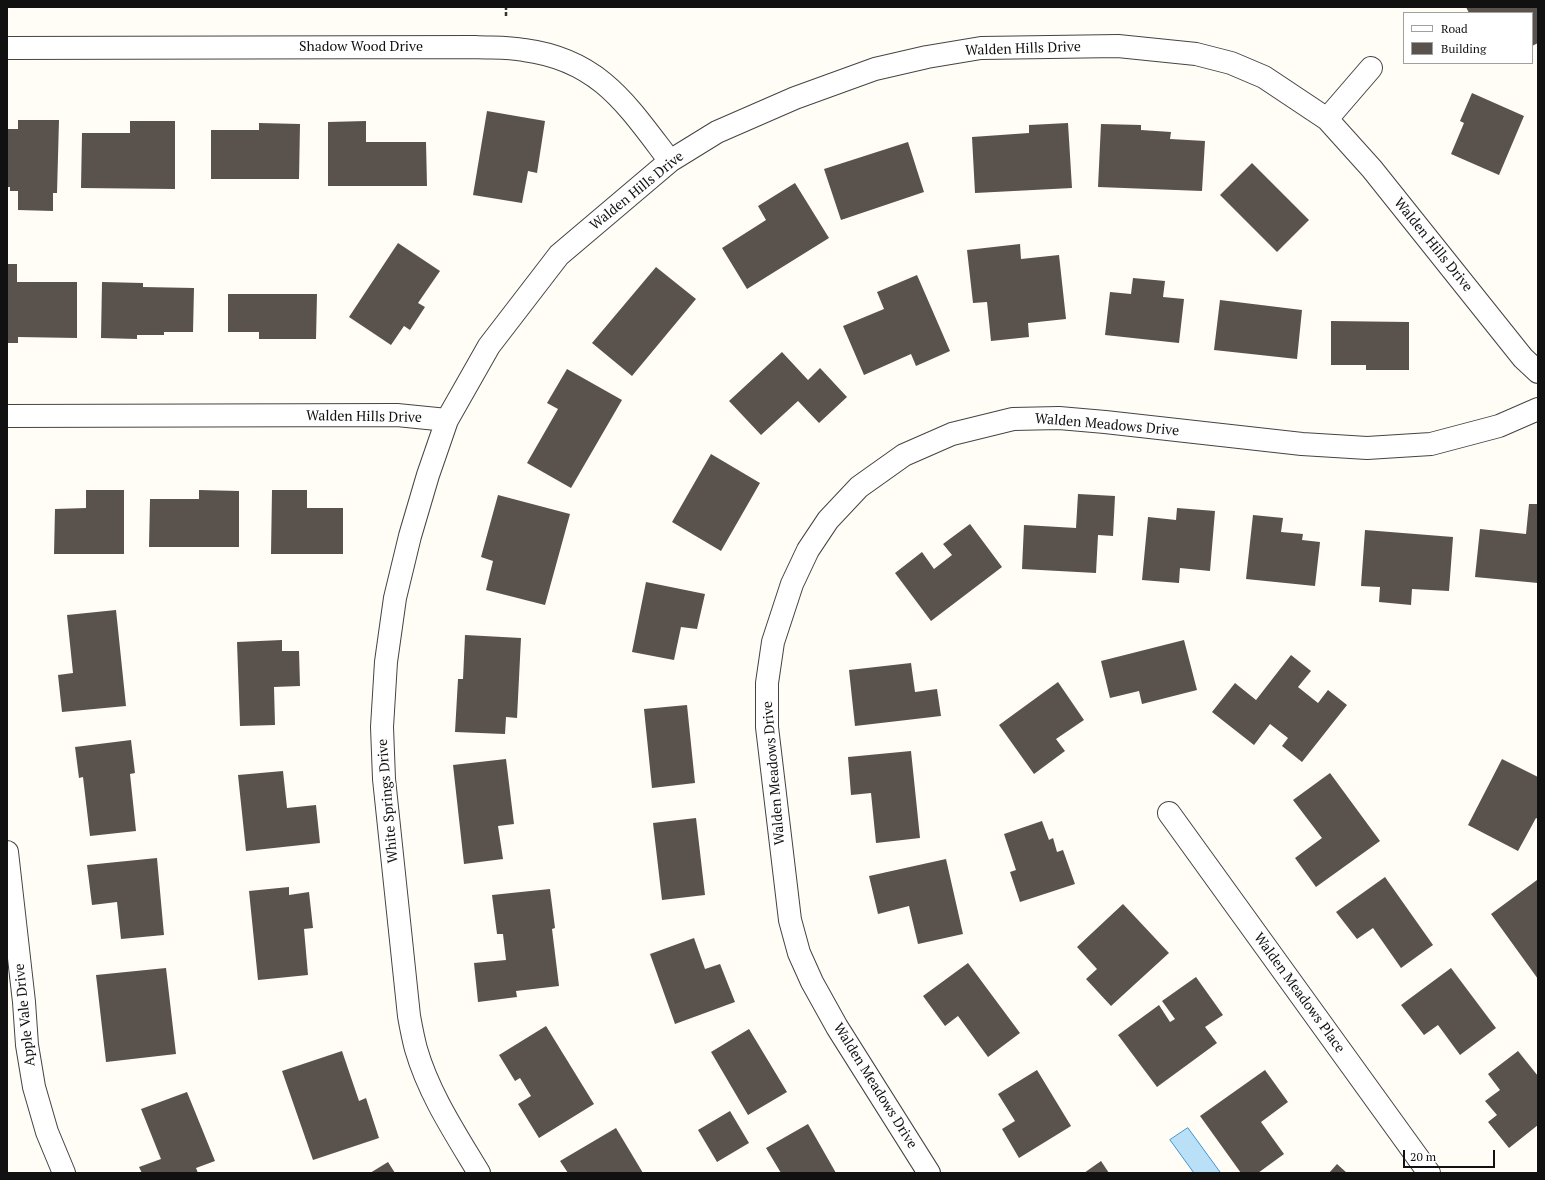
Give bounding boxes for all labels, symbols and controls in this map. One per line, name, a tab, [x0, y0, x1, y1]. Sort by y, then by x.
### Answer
legend	[1403, 12, 1533, 64]
text: Road	[1441, 21, 1468, 36]
street label: Shadow Wood Drive	[299, 39, 423, 55]
street label: Walden Hills Drive	[965, 39, 1081, 59]
text: Building	[1441, 41, 1486, 56]
street label: Walden Hills Drive	[587, 148, 687, 234]
street label: Walden Hills Drive	[1390, 195, 1476, 295]
street label: Walden Hills Drive	[306, 408, 422, 426]
street label: Walden Meadows Drive	[1034, 410, 1180, 440]
street label: Walden Meadows Drive	[759, 700, 789, 846]
street label: White Springs Drive	[374, 738, 402, 864]
street label: Walden Meadows Place	[1250, 930, 1348, 1056]
street label: Apple Vale Drive	[11, 963, 39, 1067]
street label: Walden Meadows Drive	[830, 1020, 920, 1152]
scale bar	[1405, 1142, 1497, 1168]
text: 20 m	[1410, 1149, 1436, 1164]

